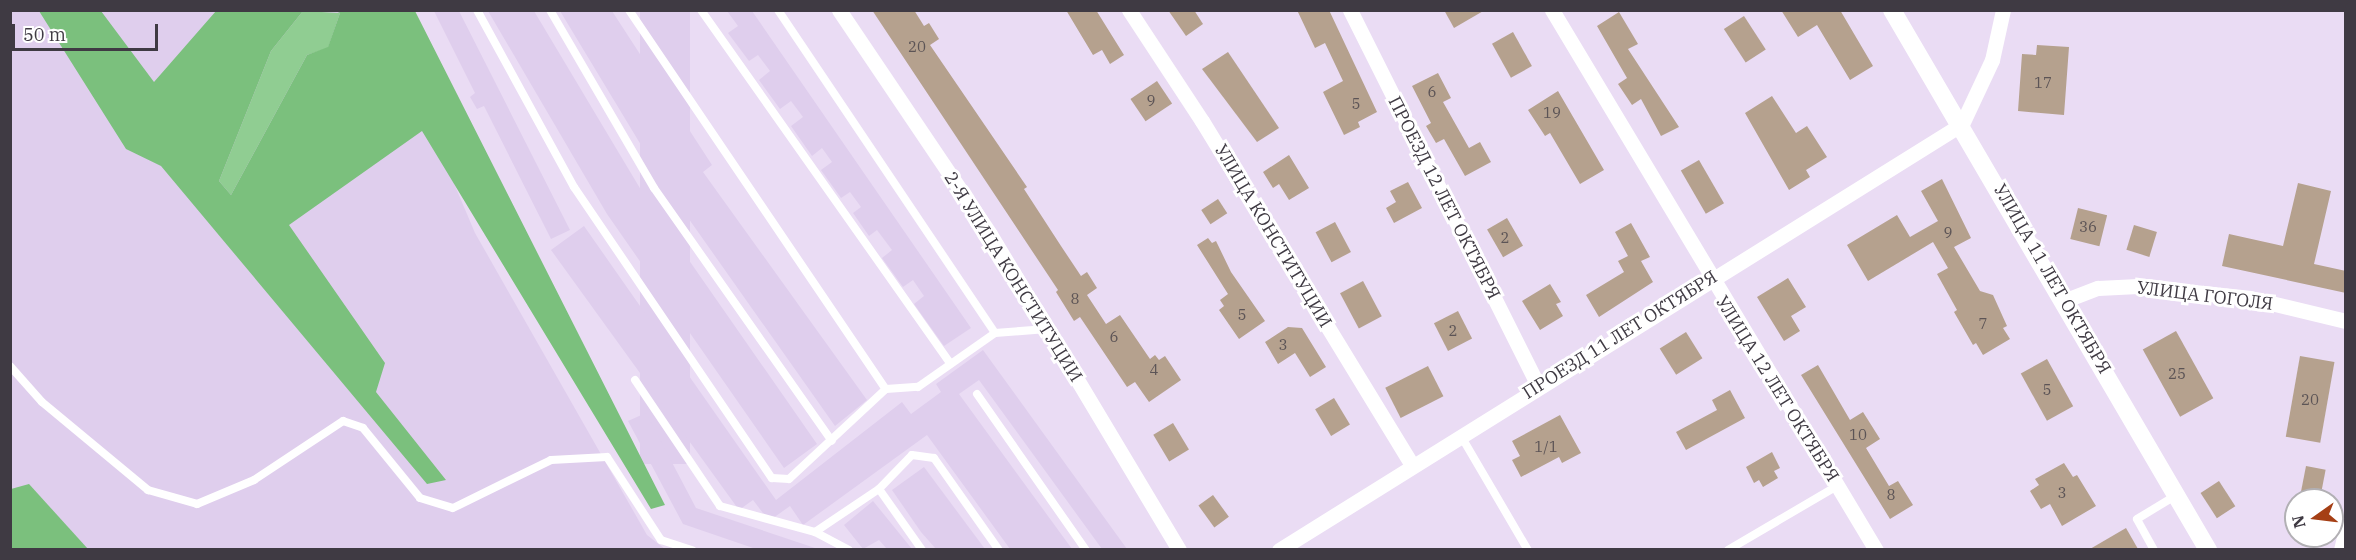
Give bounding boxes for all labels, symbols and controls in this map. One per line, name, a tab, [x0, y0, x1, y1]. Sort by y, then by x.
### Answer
scale bar	[15, 12, 160, 50]
text: 50 m	[23, 23, 66, 46]
house number: 20	[908, 38, 926, 56]
house number: 17	[2034, 74, 2052, 92]
house number: 6	[1428, 83, 1436, 101]
house number: 9	[1147, 92, 1155, 110]
street label: ПРОЕЗД 12 ЛЕТ ОКТЯБРЯ	[1383, 93, 1505, 303]
house number: 5	[1352, 95, 1360, 113]
house number: 19	[1543, 104, 1561, 122]
street label: УЛИЦА КОНСТИТУЦИИ	[1210, 141, 1336, 331]
street label: 2-Я УЛИЦА КОНСТИТУЦИИ	[939, 168, 1087, 386]
street label: УЛИЦА 11 ЛЕТ ОКТЯБРЯ	[1989, 180, 2115, 378]
house number: 36	[2079, 218, 2097, 236]
house number: 9	[1944, 224, 1952, 242]
house number: 2	[1501, 229, 1509, 247]
street label: ПРОЕЗД 11 ЛЕТ ОКТЯБРЯ	[1519, 266, 1721, 404]
street label: УЛИЦА ГОГОЛЯ	[2136, 277, 2274, 315]
house number: 8	[1071, 290, 1079, 308]
street label: УЛИЦА 12 ЛЕТ ОКТЯБРЯ	[1711, 292, 1843, 486]
house number: 5	[1238, 306, 1246, 324]
house number: 7	[1979, 315, 1987, 333]
house number: 2	[1449, 322, 1457, 340]
house number: 6	[1110, 328, 1118, 346]
house number: 3	[1279, 336, 1287, 354]
house number: 4	[1150, 361, 1158, 379]
house number: 25	[2168, 365, 2186, 383]
house number: 5	[2043, 381, 2051, 399]
house number: 20	[2301, 391, 2319, 409]
house number: 10	[1849, 426, 1867, 444]
house number: 1/1	[1534, 438, 1558, 456]
house number: 3	[2058, 484, 2066, 502]
house number: 8	[1887, 486, 1895, 504]
north arrow	[2284, 488, 2344, 548]
text: N	[2287, 513, 2310, 530]

